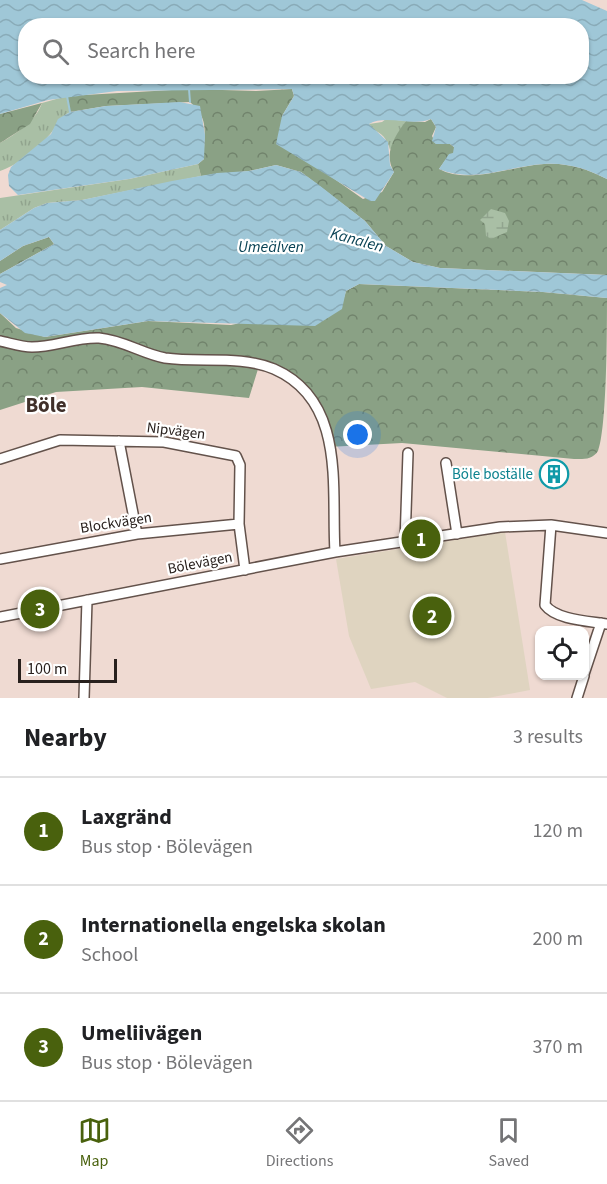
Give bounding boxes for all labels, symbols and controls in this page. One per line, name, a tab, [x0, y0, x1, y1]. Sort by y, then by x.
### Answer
search box	[18, 18, 589, 84]
icon: search	[39, 35, 72, 68]
text: Search here	[87, 35, 195, 67]
water label: Kanalen	[328, 222, 386, 258]
water label: Umeälven	[238, 236, 304, 258]
district label: Böle	[25, 390, 67, 420]
street label: Nipvägen	[145, 417, 207, 445]
your location	[343, 420, 372, 449]
building icon: Böle boställe	[538, 458, 570, 490]
place label: Böle boställe	[452, 464, 533, 485]
street label: Blockvägen	[79, 507, 153, 539]
pin: 1	[402, 516, 440, 562]
street label: Bölevägen	[166, 546, 234, 580]
pin: 3	[20, 586, 60, 632]
pin: 2	[412, 594, 452, 638]
map controls	[535, 626, 589, 680]
button: locate	[535, 626, 589, 680]
scale bar	[18, 656, 117, 684]
text: 100 m	[27, 658, 67, 680]
text: Nearby	[24, 719, 107, 756]
text: 3 results	[513, 723, 583, 751]
text: Laxgränd	[81, 801, 172, 833]
text: 1	[38, 817, 49, 845]
text: 120 m	[533, 817, 583, 845]
text: Bus stop · Bölevägen	[81, 833, 253, 861]
text: Internationella engelska skolan	[81, 909, 386, 941]
text: 2	[38, 925, 49, 953]
text: 200 m	[533, 925, 583, 953]
text: School	[81, 941, 138, 969]
text: Umeliivägen	[81, 1017, 202, 1049]
text: 3	[38, 1033, 49, 1061]
text: 370 m	[533, 1033, 583, 1061]
text: Bus stop · Bölevägen	[81, 1049, 253, 1077]
tab: Map	[78, 1114, 111, 1172]
tab: Directions	[266, 1114, 333, 1172]
tab: Saved	[489, 1114, 529, 1172]

